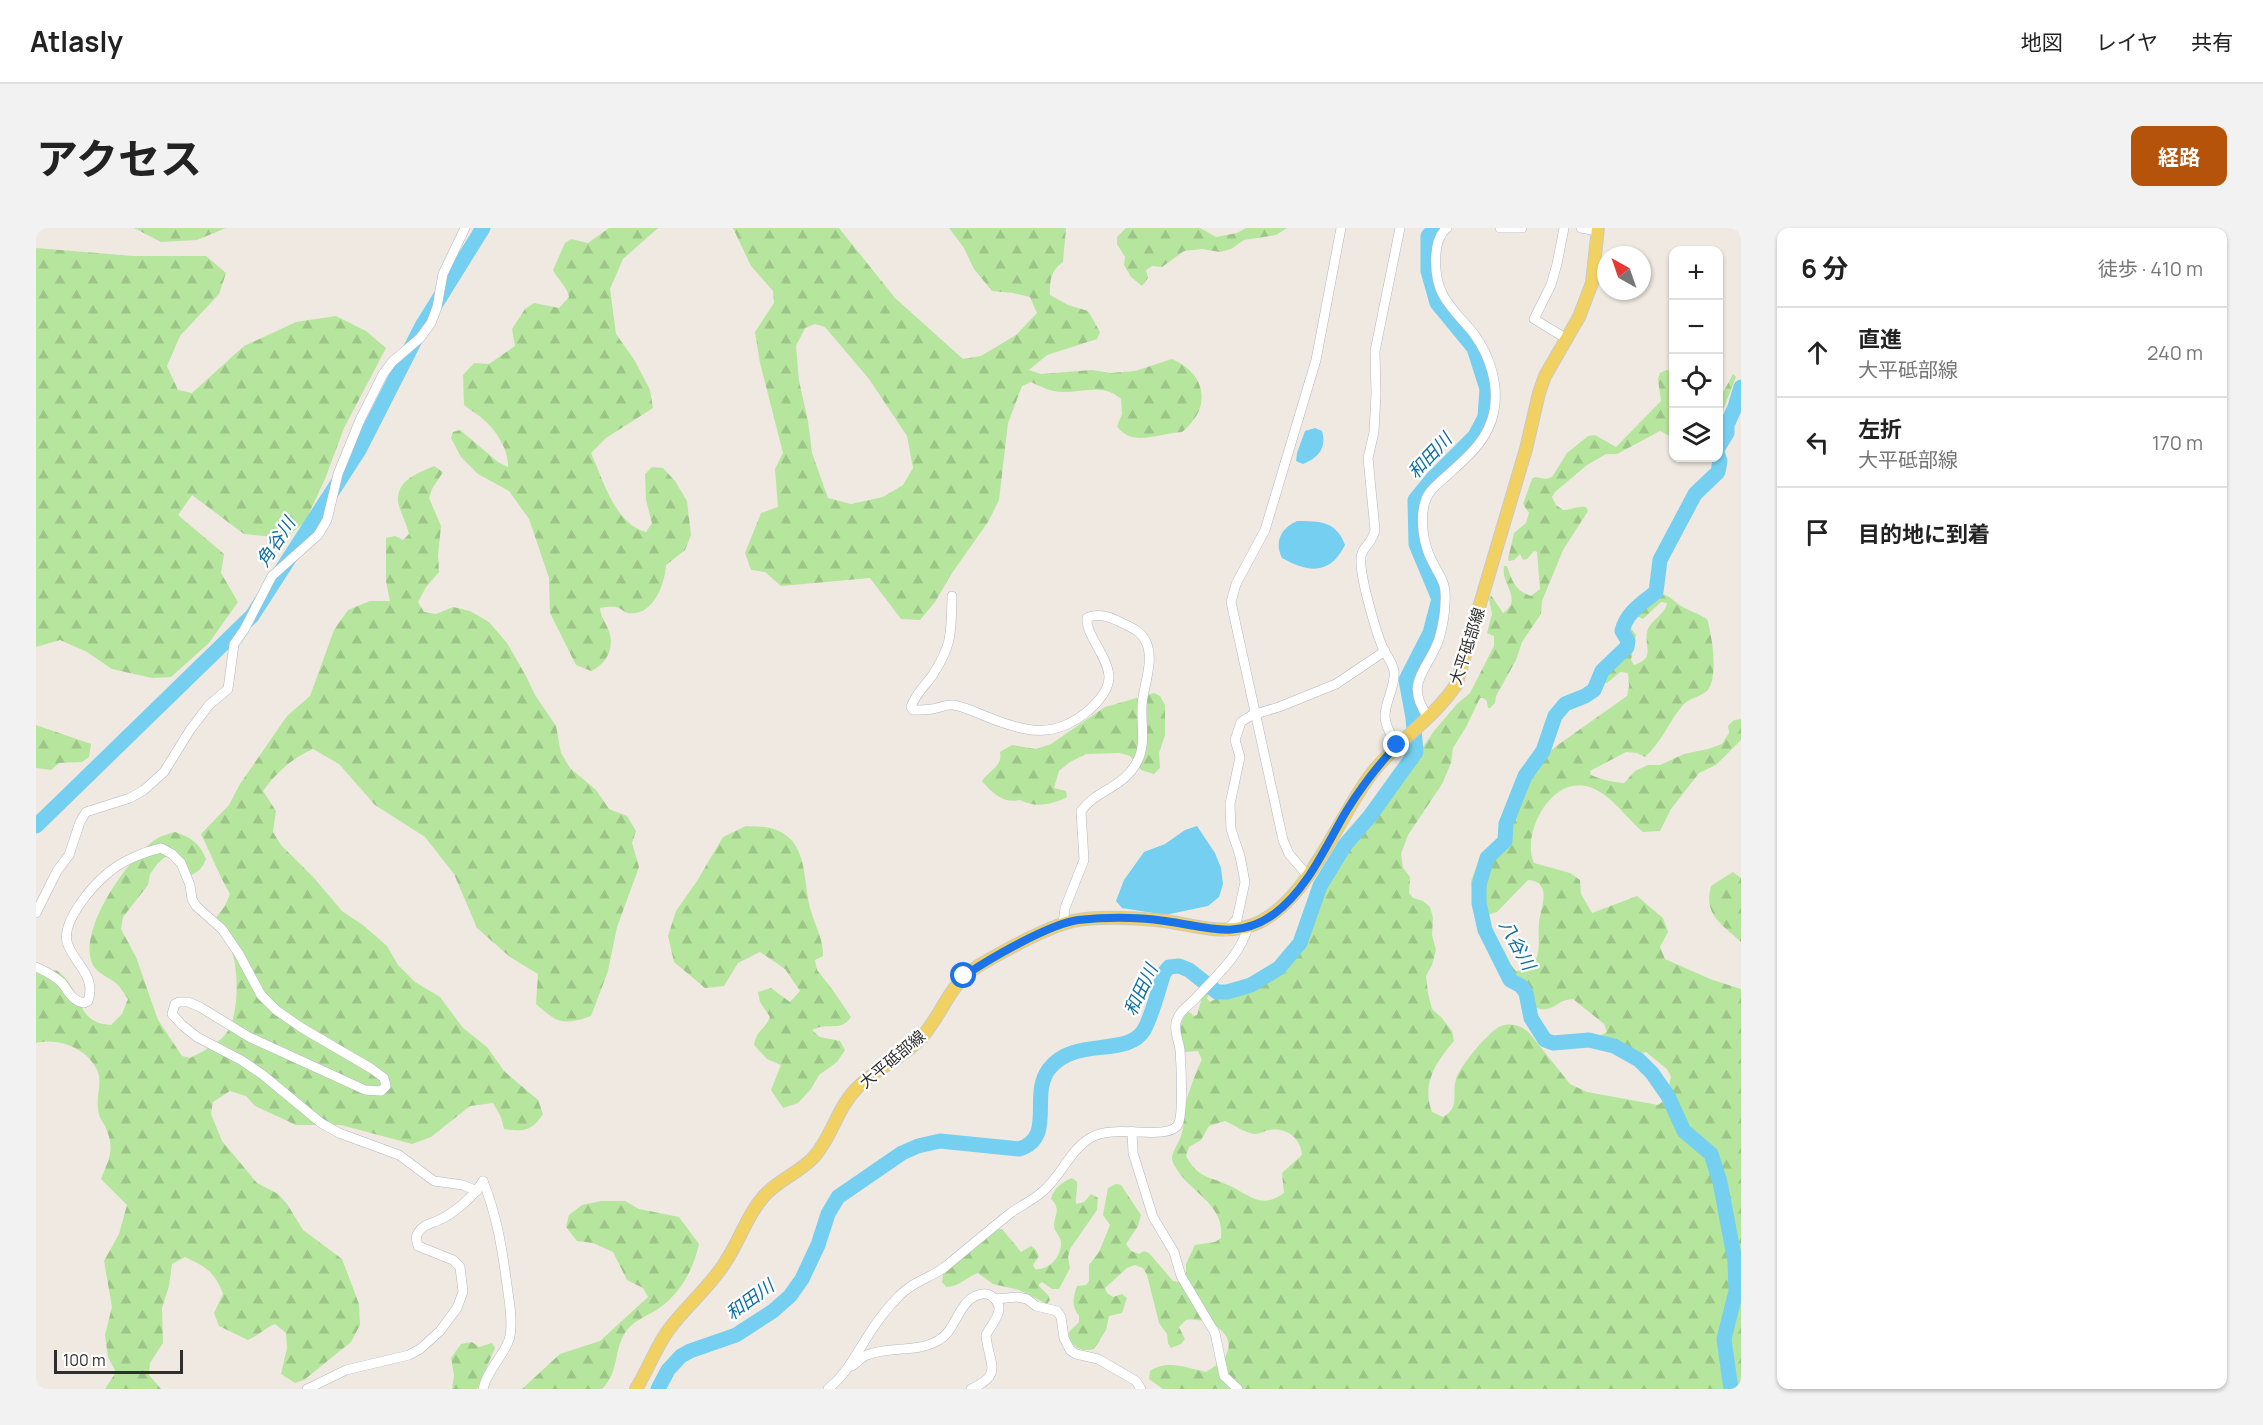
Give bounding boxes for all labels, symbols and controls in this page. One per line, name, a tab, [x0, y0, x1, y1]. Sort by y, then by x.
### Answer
text: Atlasly	[30, 22, 123, 60]
text: 地図	[2021, 28, 2063, 56]
text: レイヤ	[2096, 28, 2158, 56]
text: 共有	[2191, 28, 2233, 56]
button: 経路	[2131, 126, 2227, 186]
text: アクセス	[36, 129, 202, 187]
north arrow	[1597, 246, 1651, 300]
map controls	[1669, 246, 1723, 462]
button: +	[1669, 246, 1723, 300]
text: 6 分	[1801, 250, 1848, 286]
text: 徒歩 · 410 m	[2098, 255, 2203, 282]
button: −	[1669, 300, 1723, 354]
text: 直進	[1858, 324, 1902, 354]
icon: ahead	[1801, 336, 1834, 369]
text: 240 m	[2147, 339, 2203, 366]
button: locate	[1669, 354, 1723, 408]
text: 大平砥部線	[1858, 356, 1958, 383]
button: layers	[1669, 408, 1723, 462]
text: 左折	[1858, 414, 1902, 444]
water label: 和田川	[1402, 426, 1458, 483]
icon: left	[1801, 426, 1834, 459]
text: 170 m	[2152, 429, 2203, 456]
text: 大平砥部線	[1858, 446, 1958, 473]
water label: 角谷川	[250, 511, 301, 571]
icon: arrive	[1801, 516, 1834, 549]
text: 目的地に到着	[1858, 519, 1990, 549]
street label: 大平砥部線	[1444, 605, 1490, 687]
route end	[1383, 731, 1409, 757]
water label: 八谷川	[1494, 915, 1542, 976]
water label: 和田川	[1118, 958, 1163, 1019]
route start	[950, 962, 976, 988]
street label: 大平砥部線	[854, 1025, 930, 1093]
water label: 和田川	[721, 1272, 780, 1325]
scale bar	[54, 1347, 183, 1374]
text: 100 m	[63, 1349, 106, 1371]

